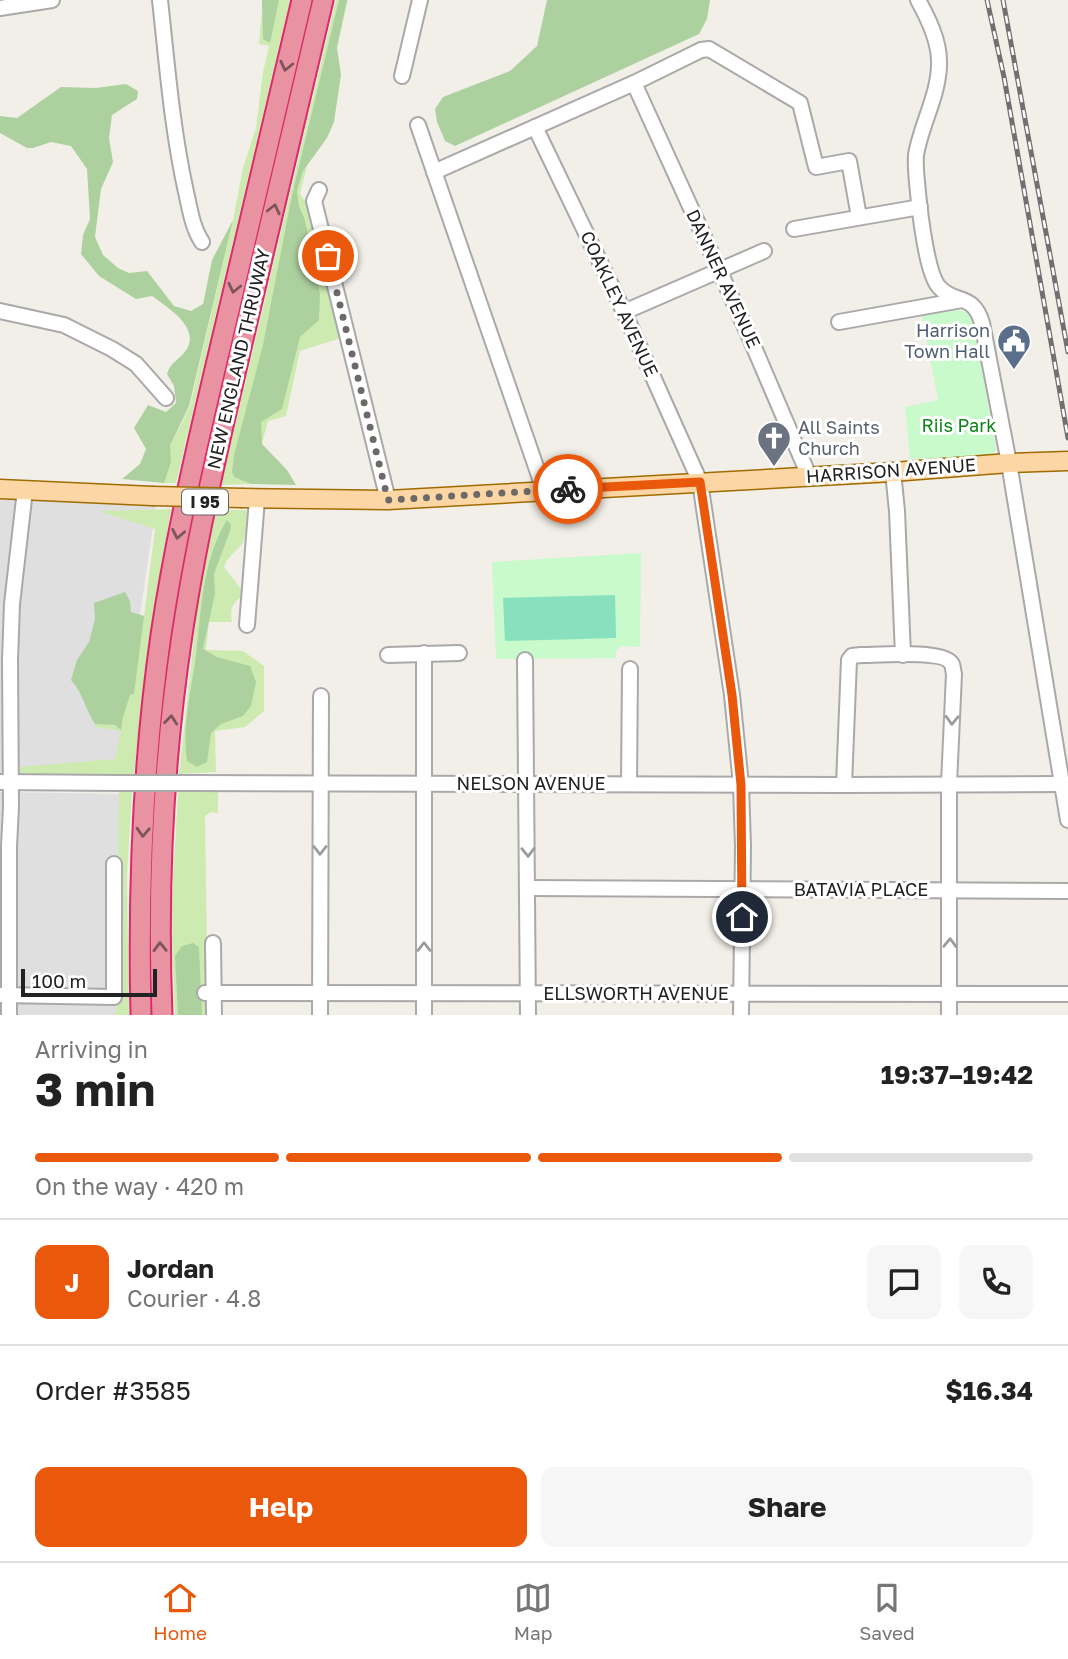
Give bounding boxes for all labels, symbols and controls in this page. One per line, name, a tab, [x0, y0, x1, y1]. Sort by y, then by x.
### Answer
one-way arrow	[280, 60, 294, 72]
one-way arrow	[266, 203, 280, 215]
street label: DANNER AVENUE	[682, 206, 766, 352]
pin	[298, 226, 358, 286]
street label: COAKLEY AVENUE	[576, 227, 663, 380]
icon: bag	[309, 237, 347, 275]
street label: NEW ENGLAND THRUWAY	[202, 246, 274, 471]
one-way arrow	[228, 282, 242, 294]
place label: Harrison Town Hall	[904, 319, 990, 362]
public building icon: Harrison Town Hall	[995, 322, 1033, 371]
park label: Riis Park	[922, 414, 996, 436]
place label: All Saints Church	[798, 416, 880, 459]
church icon: All Saints Church	[755, 419, 793, 468]
street label: HARRISON AVENUE	[805, 453, 977, 487]
courier	[533, 454, 603, 524]
icon: bike	[549, 470, 587, 508]
road number: I 95	[182, 489, 228, 514]
one-way arrow	[172, 528, 187, 540]
one-way arrow	[164, 714, 179, 725]
one-way arrow	[944, 714, 959, 725]
street label: NELSON AVENUE	[457, 772, 605, 794]
one-way arrow	[135, 827, 150, 838]
one-way arrow	[312, 846, 328, 856]
one-way arrow	[520, 847, 536, 858]
street label: BATAVIA PLACE	[794, 878, 928, 900]
pin	[712, 887, 772, 947]
icon: home	[723, 898, 761, 936]
one-way arrow	[942, 937, 958, 947]
one-way arrow	[153, 941, 168, 952]
one-way arrow	[416, 941, 432, 952]
scale bar	[21, 966, 158, 998]
text: 100 m	[32, 969, 86, 992]
street label: ELLSWORTH AVENUE	[543, 982, 729, 1004]
text: Arriving in	[35, 1035, 148, 1063]
text: 19:37–19:42	[881, 1059, 1033, 1090]
text: 3 min	[35, 1061, 155, 1116]
text: On the way · 420 m	[35, 1172, 244, 1200]
button: chat	[867, 1245, 941, 1319]
button: phone	[959, 1245, 1033, 1319]
text: Jordan	[127, 1253, 214, 1284]
text: J	[65, 1267, 79, 1298]
text: Courier · 4.8	[127, 1284, 261, 1312]
text: Order #3585	[35, 1375, 191, 1406]
text: $16.34	[945, 1375, 1033, 1406]
button: Help	[35, 1467, 527, 1547]
button: Share	[541, 1467, 1033, 1547]
tab: Home	[153, 1579, 207, 1644]
tab: Map	[514, 1579, 552, 1644]
tab: Saved	[859, 1579, 915, 1644]

